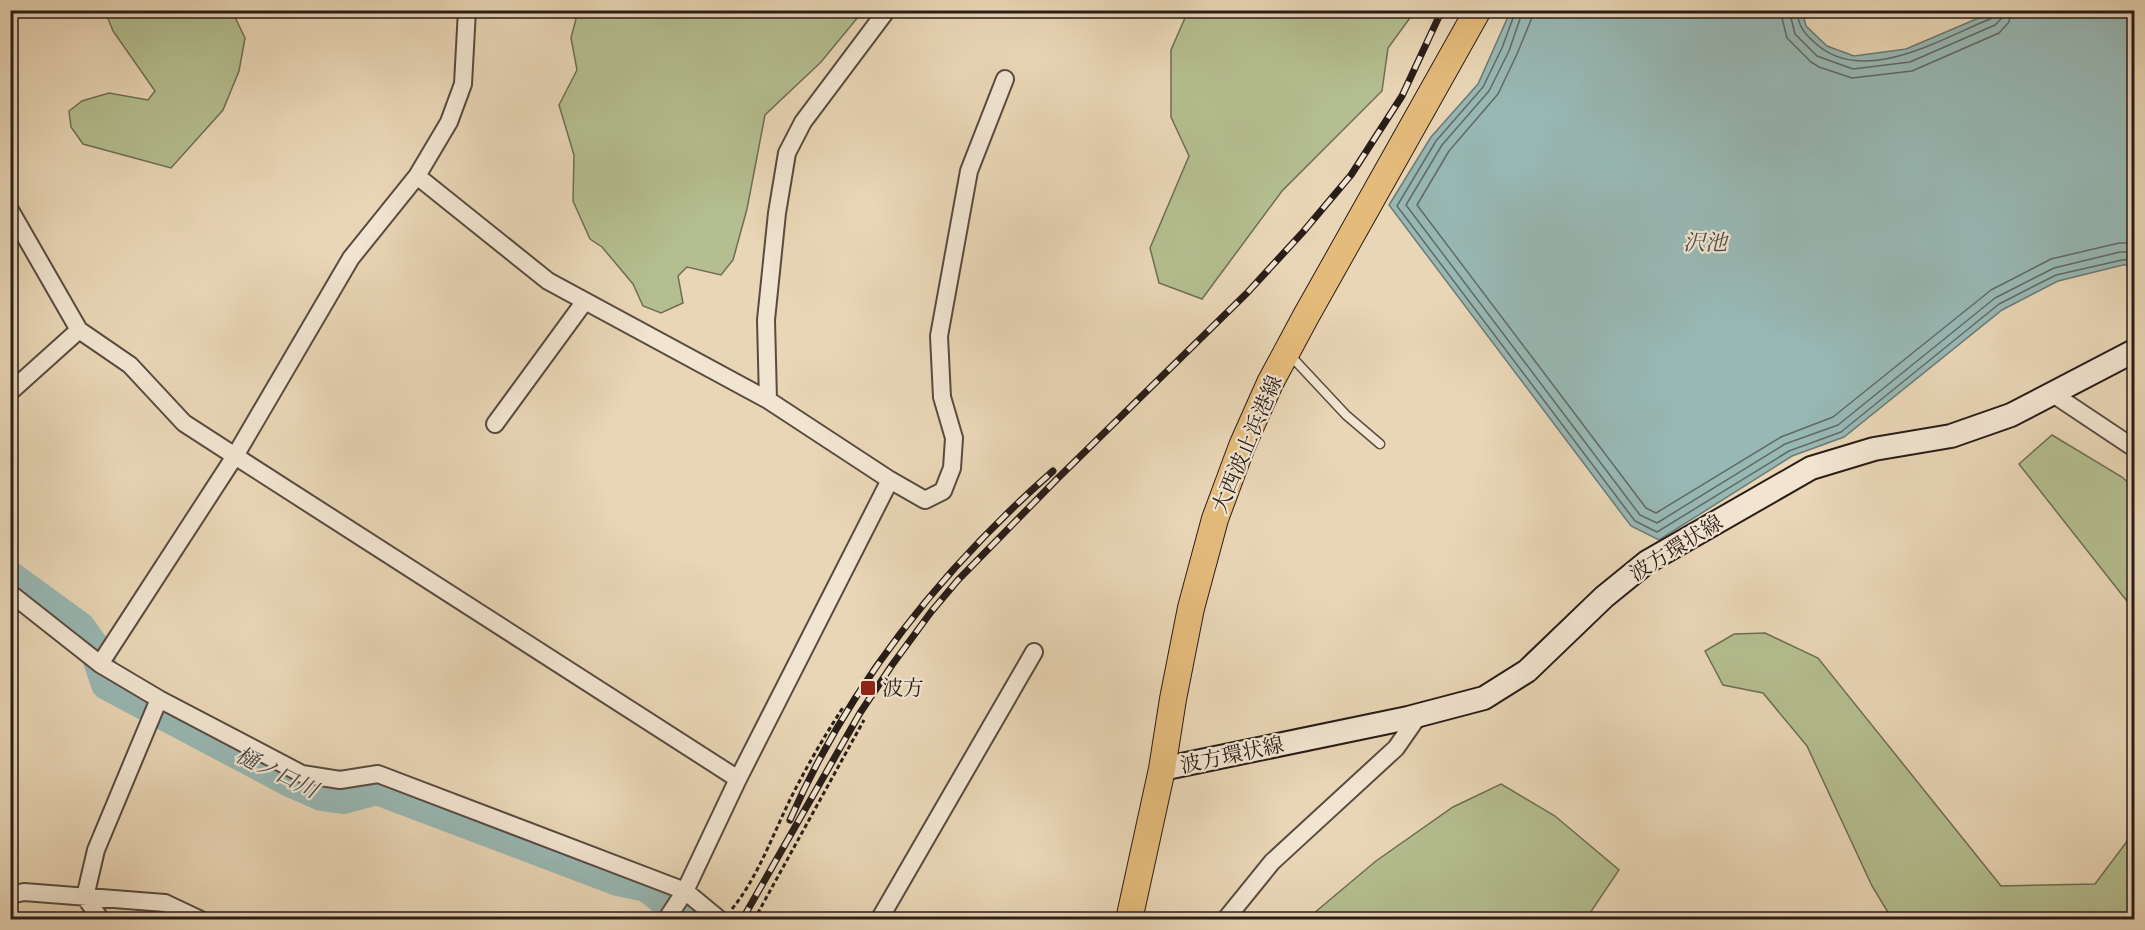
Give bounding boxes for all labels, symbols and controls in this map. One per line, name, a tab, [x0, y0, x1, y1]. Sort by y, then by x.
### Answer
water label: 沢池	[1683, 229, 1730, 260]
street label: 大西波止浜港線	[1206, 371, 1290, 518]
street label: 波方環状線	[1625, 509, 1729, 589]
place label: 波方	[882, 675, 924, 704]
marker: 波方	[859, 679, 877, 697]
street label: 波方環状線	[1178, 731, 1287, 782]
water label: 樋ノ口川	[230, 741, 324, 808]

